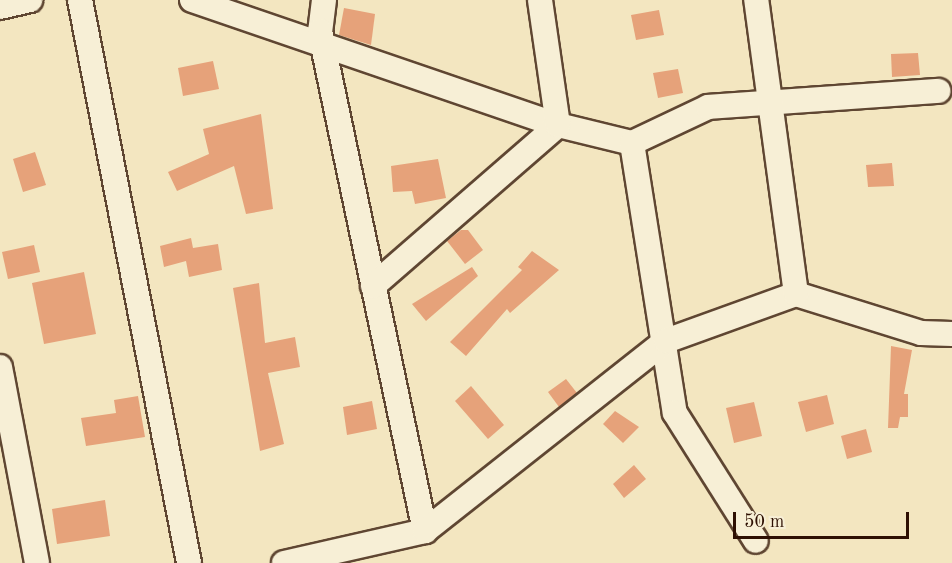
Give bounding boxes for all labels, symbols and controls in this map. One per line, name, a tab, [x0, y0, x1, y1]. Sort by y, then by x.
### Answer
scale bar	[736, 500, 912, 538]
text: 50 m	[744, 513, 784, 531]

